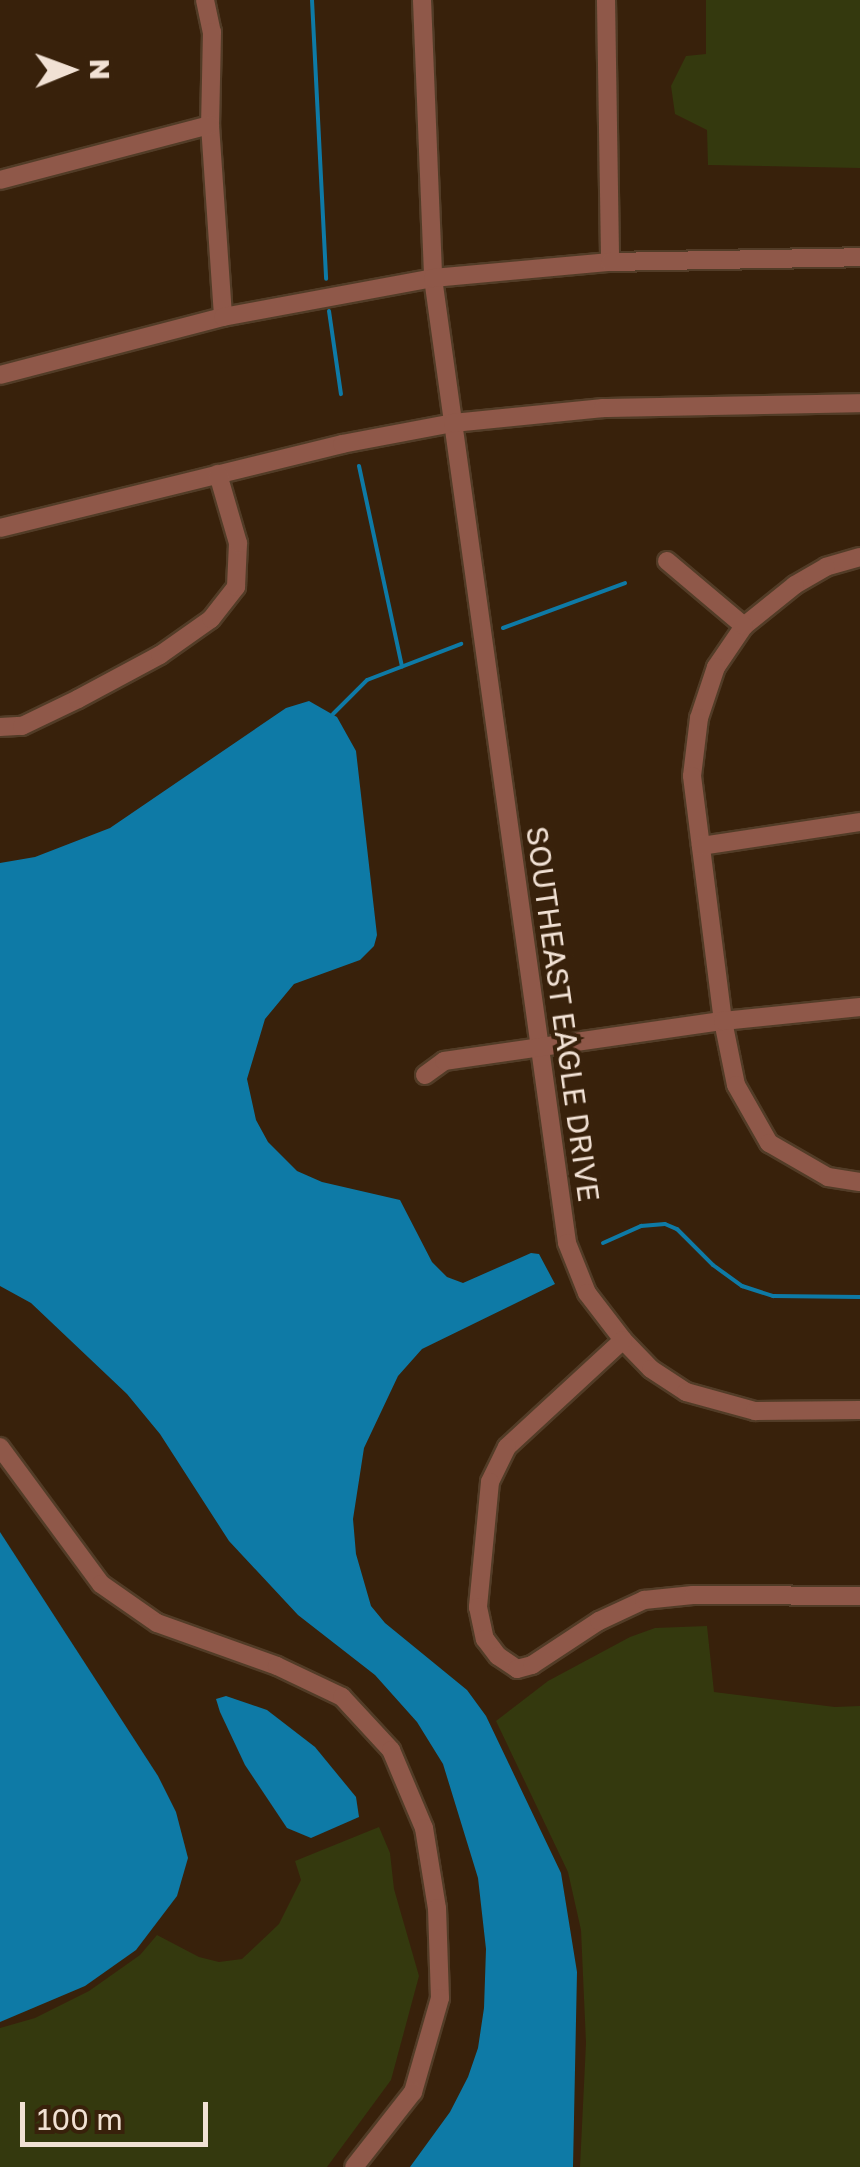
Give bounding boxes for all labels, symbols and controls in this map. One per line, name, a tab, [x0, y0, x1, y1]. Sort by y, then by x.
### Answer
north arrow	[20, 20, 120, 120]
text: N	[84, 59, 117, 80]
street label: SOUTHEAST EAGLE DRIVE	[519, 824, 607, 1204]
scale bar	[25, 2082, 212, 2144]
text: 100 m	[37, 2101, 123, 2137]

